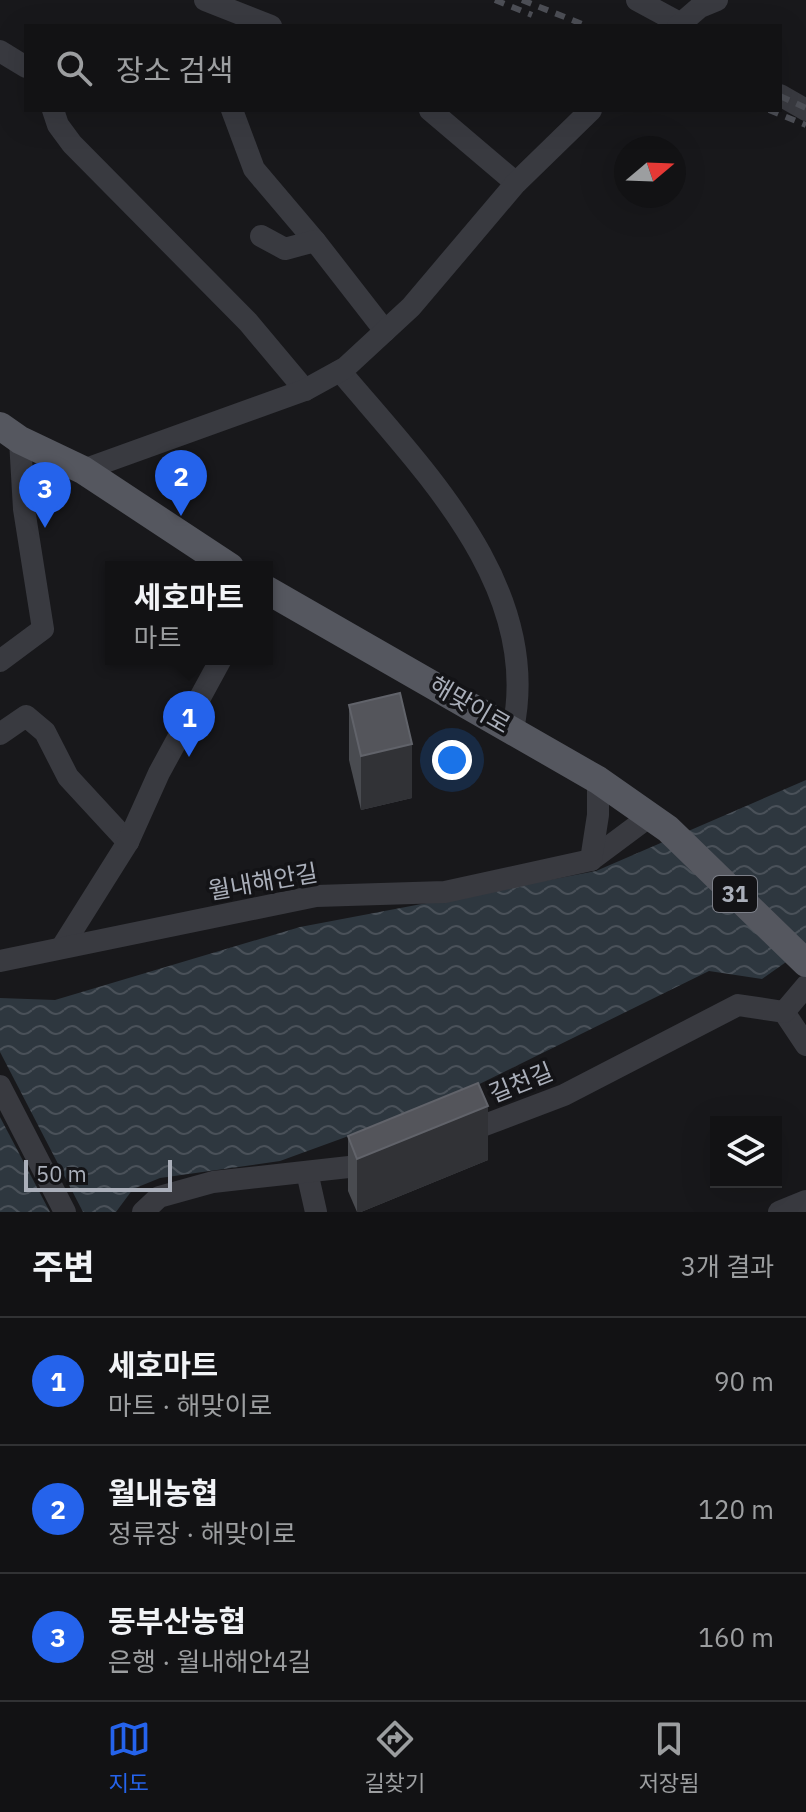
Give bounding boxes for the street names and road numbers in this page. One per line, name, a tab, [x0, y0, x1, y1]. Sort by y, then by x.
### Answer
street label: 해맞이로	[424, 668, 517, 740]
street label: 월내해안길	[206, 856, 320, 906]
road number: 31	[713, 876, 757, 912]
street label: 길천길	[484, 1055, 557, 1109]

